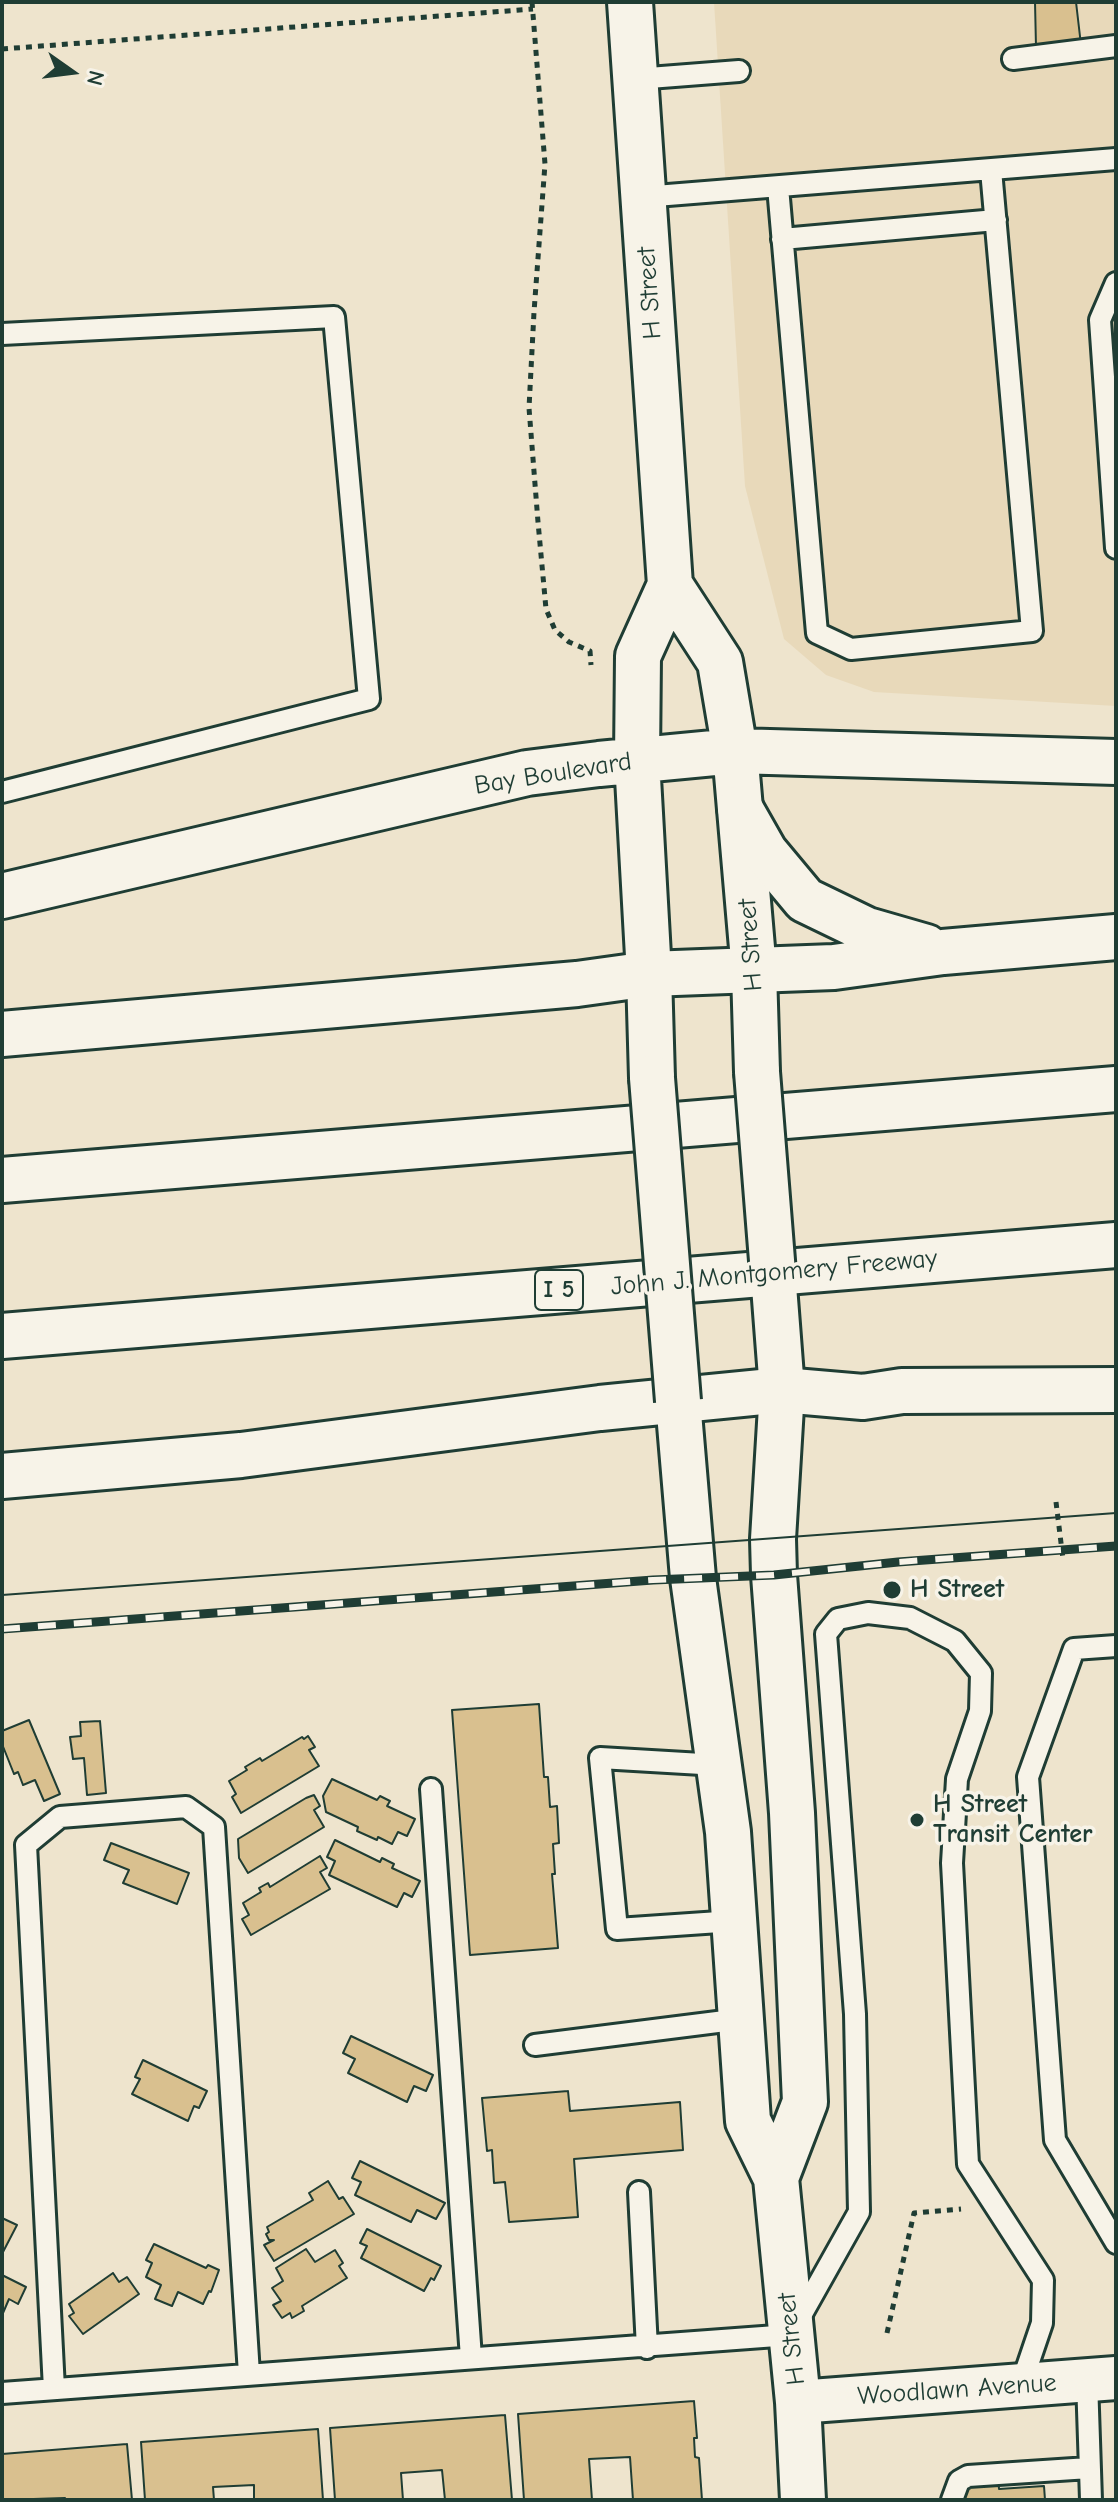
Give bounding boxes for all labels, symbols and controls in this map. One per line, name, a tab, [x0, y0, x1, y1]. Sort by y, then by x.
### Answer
north arrow	[32, 32, 112, 112]
text: N	[81, 68, 110, 88]
street label: H Street	[631, 246, 669, 340]
street label: Bay Boulevard	[472, 746, 634, 802]
street label: H Street	[732, 898, 770, 992]
street label: John J. Montgomery Freeway	[610, 1243, 938, 1303]
road number: I 5	[535, 1270, 583, 1310]
place label: H Street	[910, 1574, 1004, 1606]
marker: H Street	[881, 1579, 903, 1601]
place label: H Street Transit Center	[933, 1789, 1092, 1850]
marker: H Street Transit Center	[908, 1811, 926, 1829]
street label: H Street	[772, 2291, 812, 2387]
street label: Woodlawn Avenue	[856, 2367, 1058, 2413]

